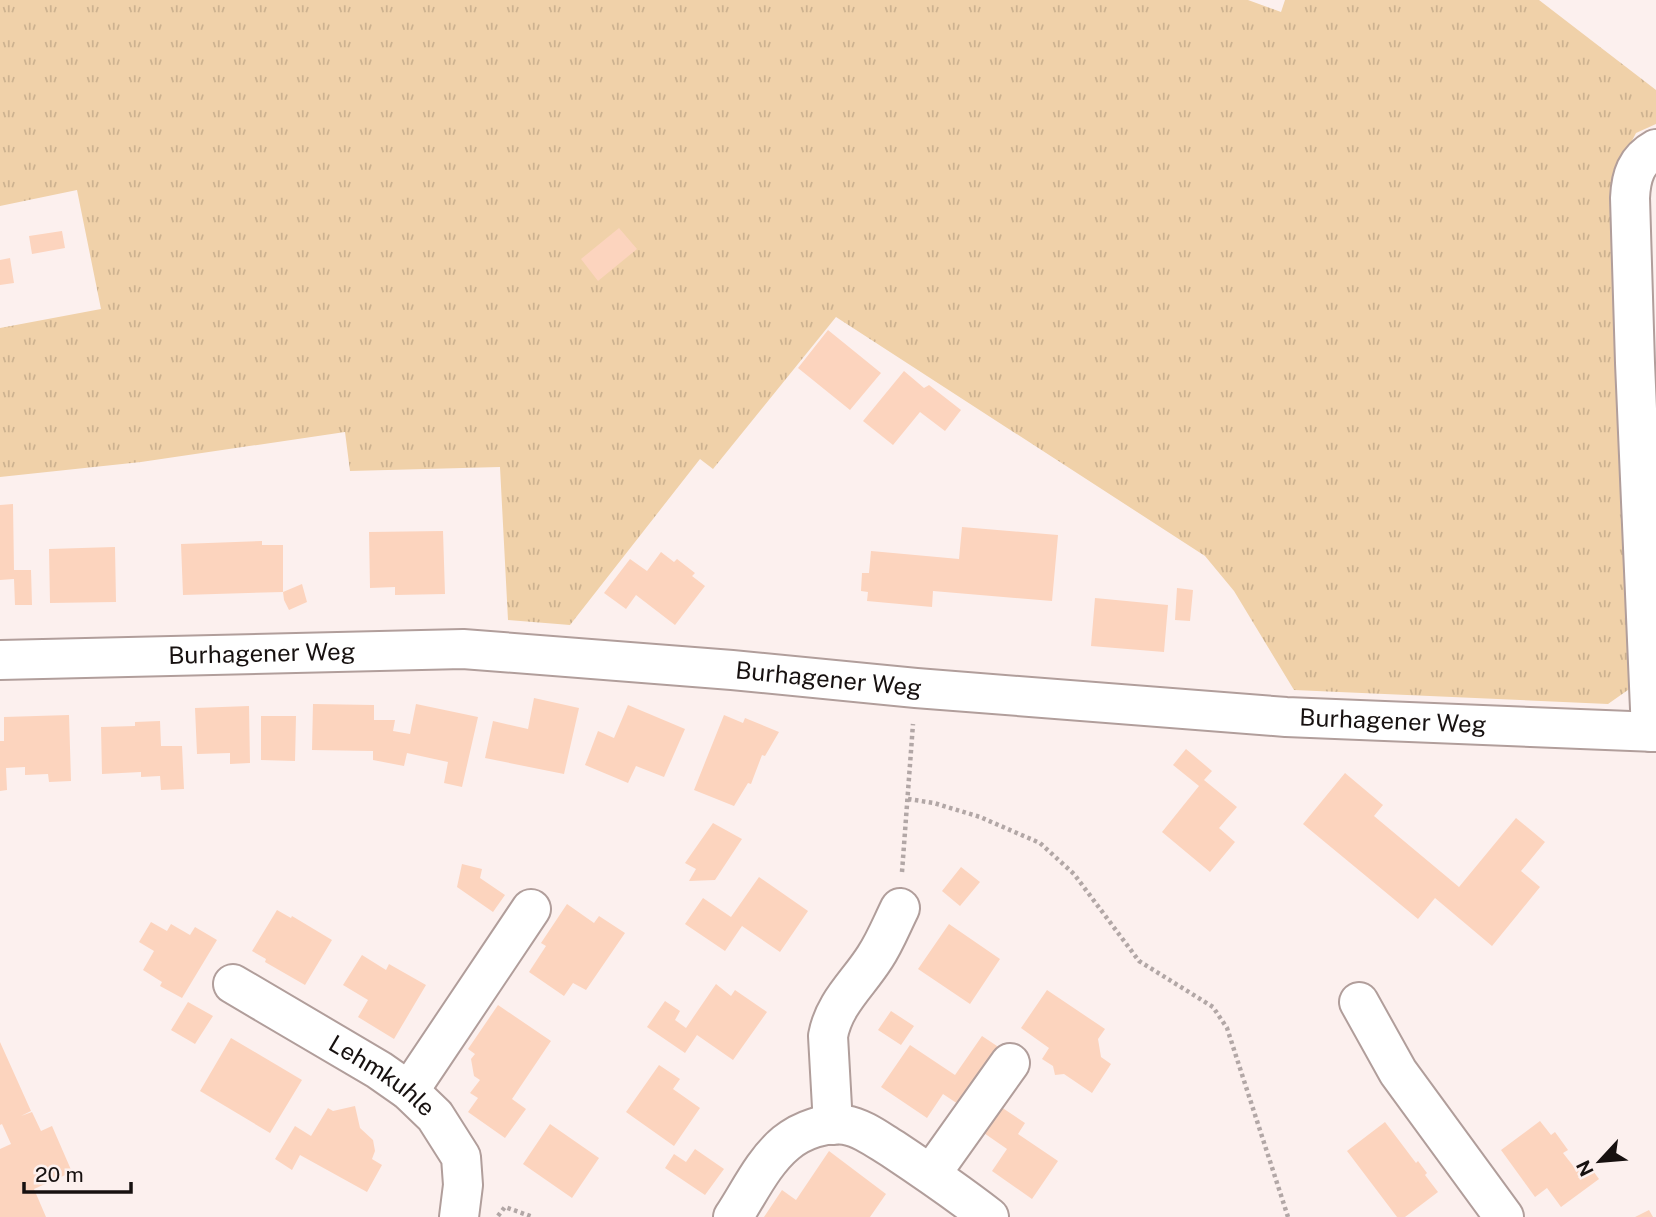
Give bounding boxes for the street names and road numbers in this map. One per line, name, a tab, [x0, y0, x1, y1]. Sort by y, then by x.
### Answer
street label: Burhagener Weg	[168, 637, 356, 669]
street label: Burhagener Weg	[734, 655, 923, 702]
street label: Burhagener Weg	[1299, 703, 1487, 738]
street label: Lehmkuhle	[324, 1029, 441, 1121]

